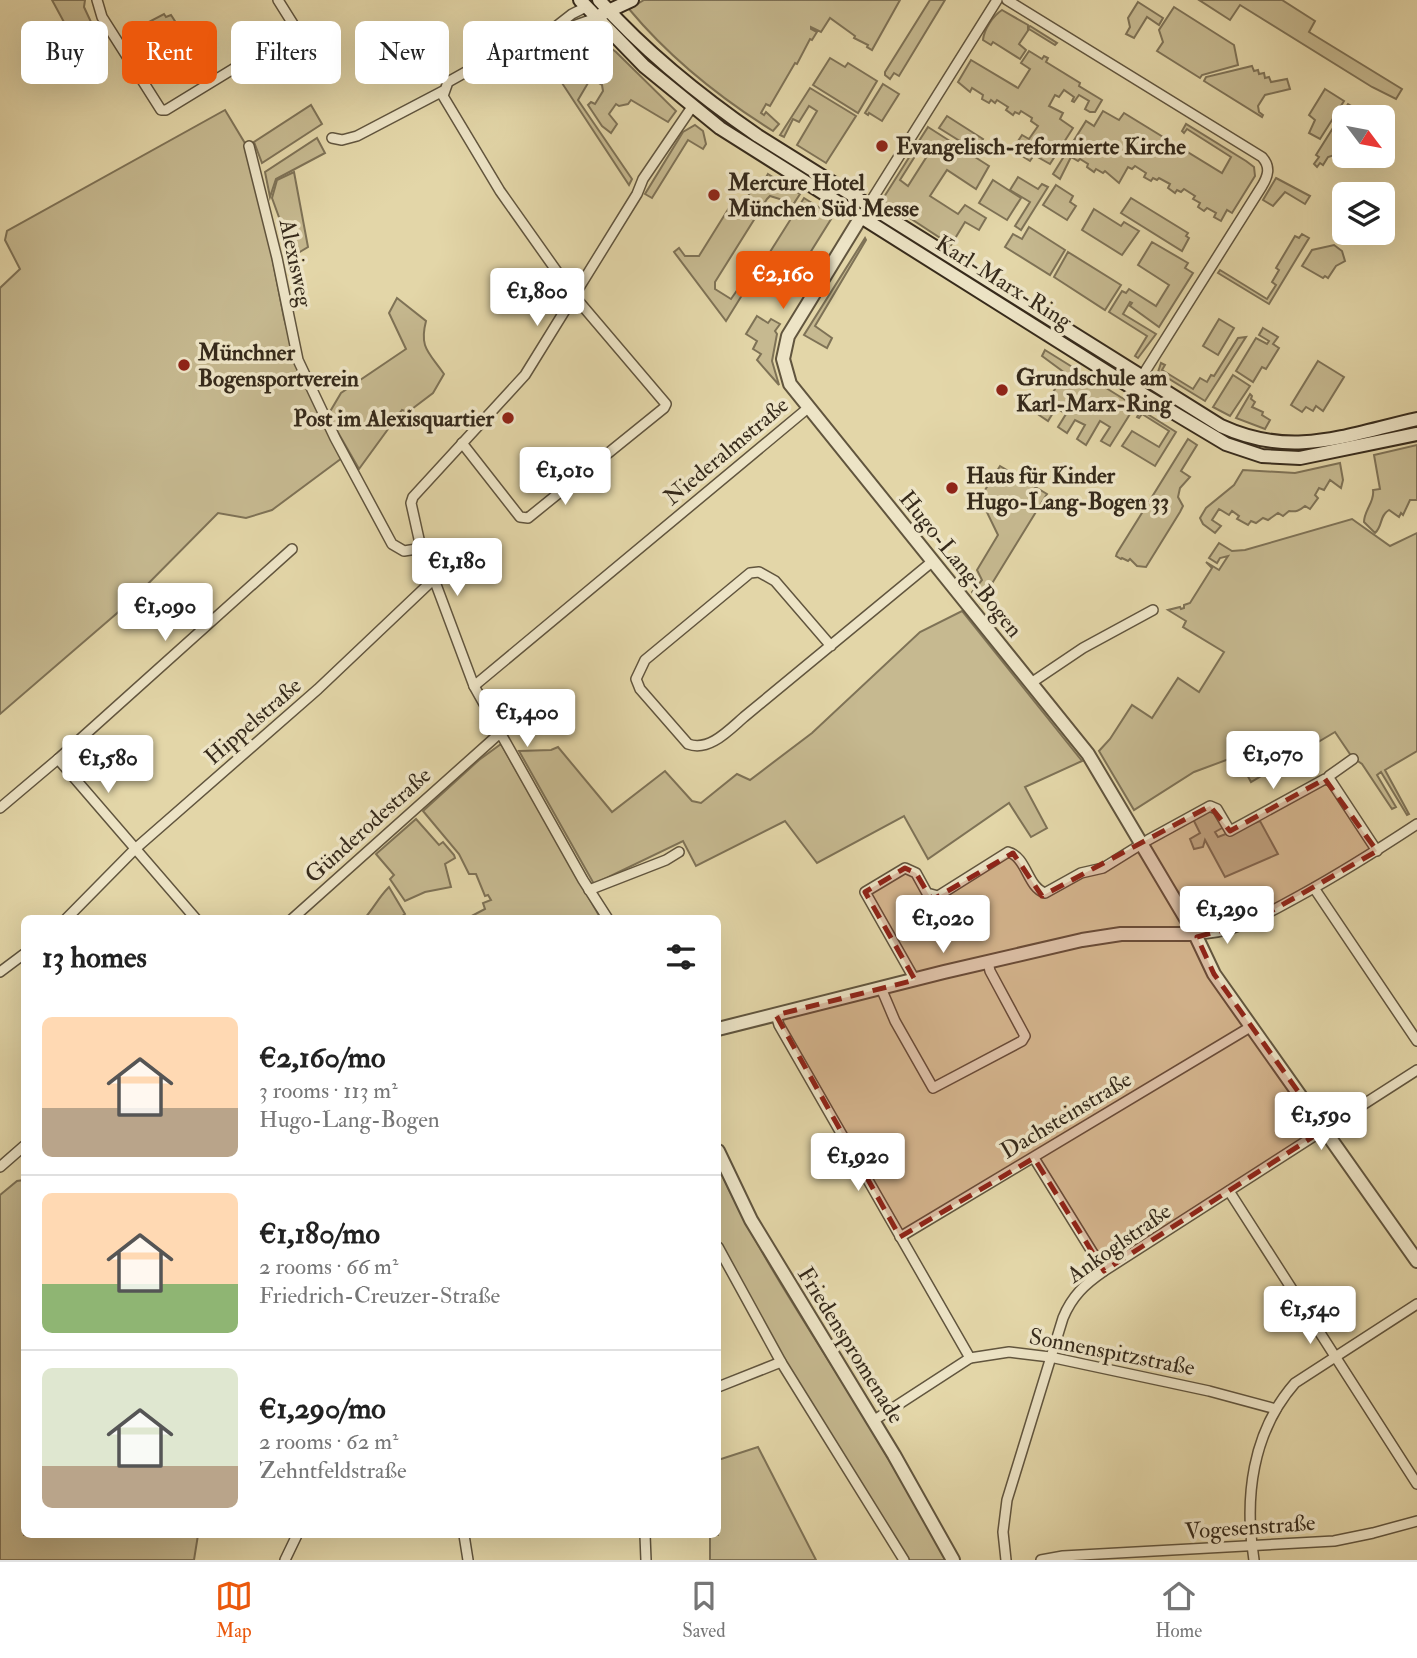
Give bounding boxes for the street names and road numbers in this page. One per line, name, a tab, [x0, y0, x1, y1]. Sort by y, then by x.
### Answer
street label: Alexisweg	[272, 215, 320, 310]
street label: Karl-Marx-Ring	[930, 229, 1078, 336]
street label: Niederalmstraße	[658, 390, 795, 512]
street label: Hugo-Lang-Bogen	[893, 485, 1029, 643]
street label: Hippelstraße	[199, 671, 308, 772]
street label: Günderodestraße	[299, 760, 437, 889]
street label: Dachsteinstraße	[995, 1064, 1137, 1166]
street label: Ankoglstraße	[1060, 1196, 1177, 1290]
street label: Friedenspromenade	[790, 1261, 911, 1430]
street label: Sonnenspitzstraße	[1026, 1322, 1198, 1383]
street label: Vogesenstraße	[1184, 1508, 1317, 1546]

